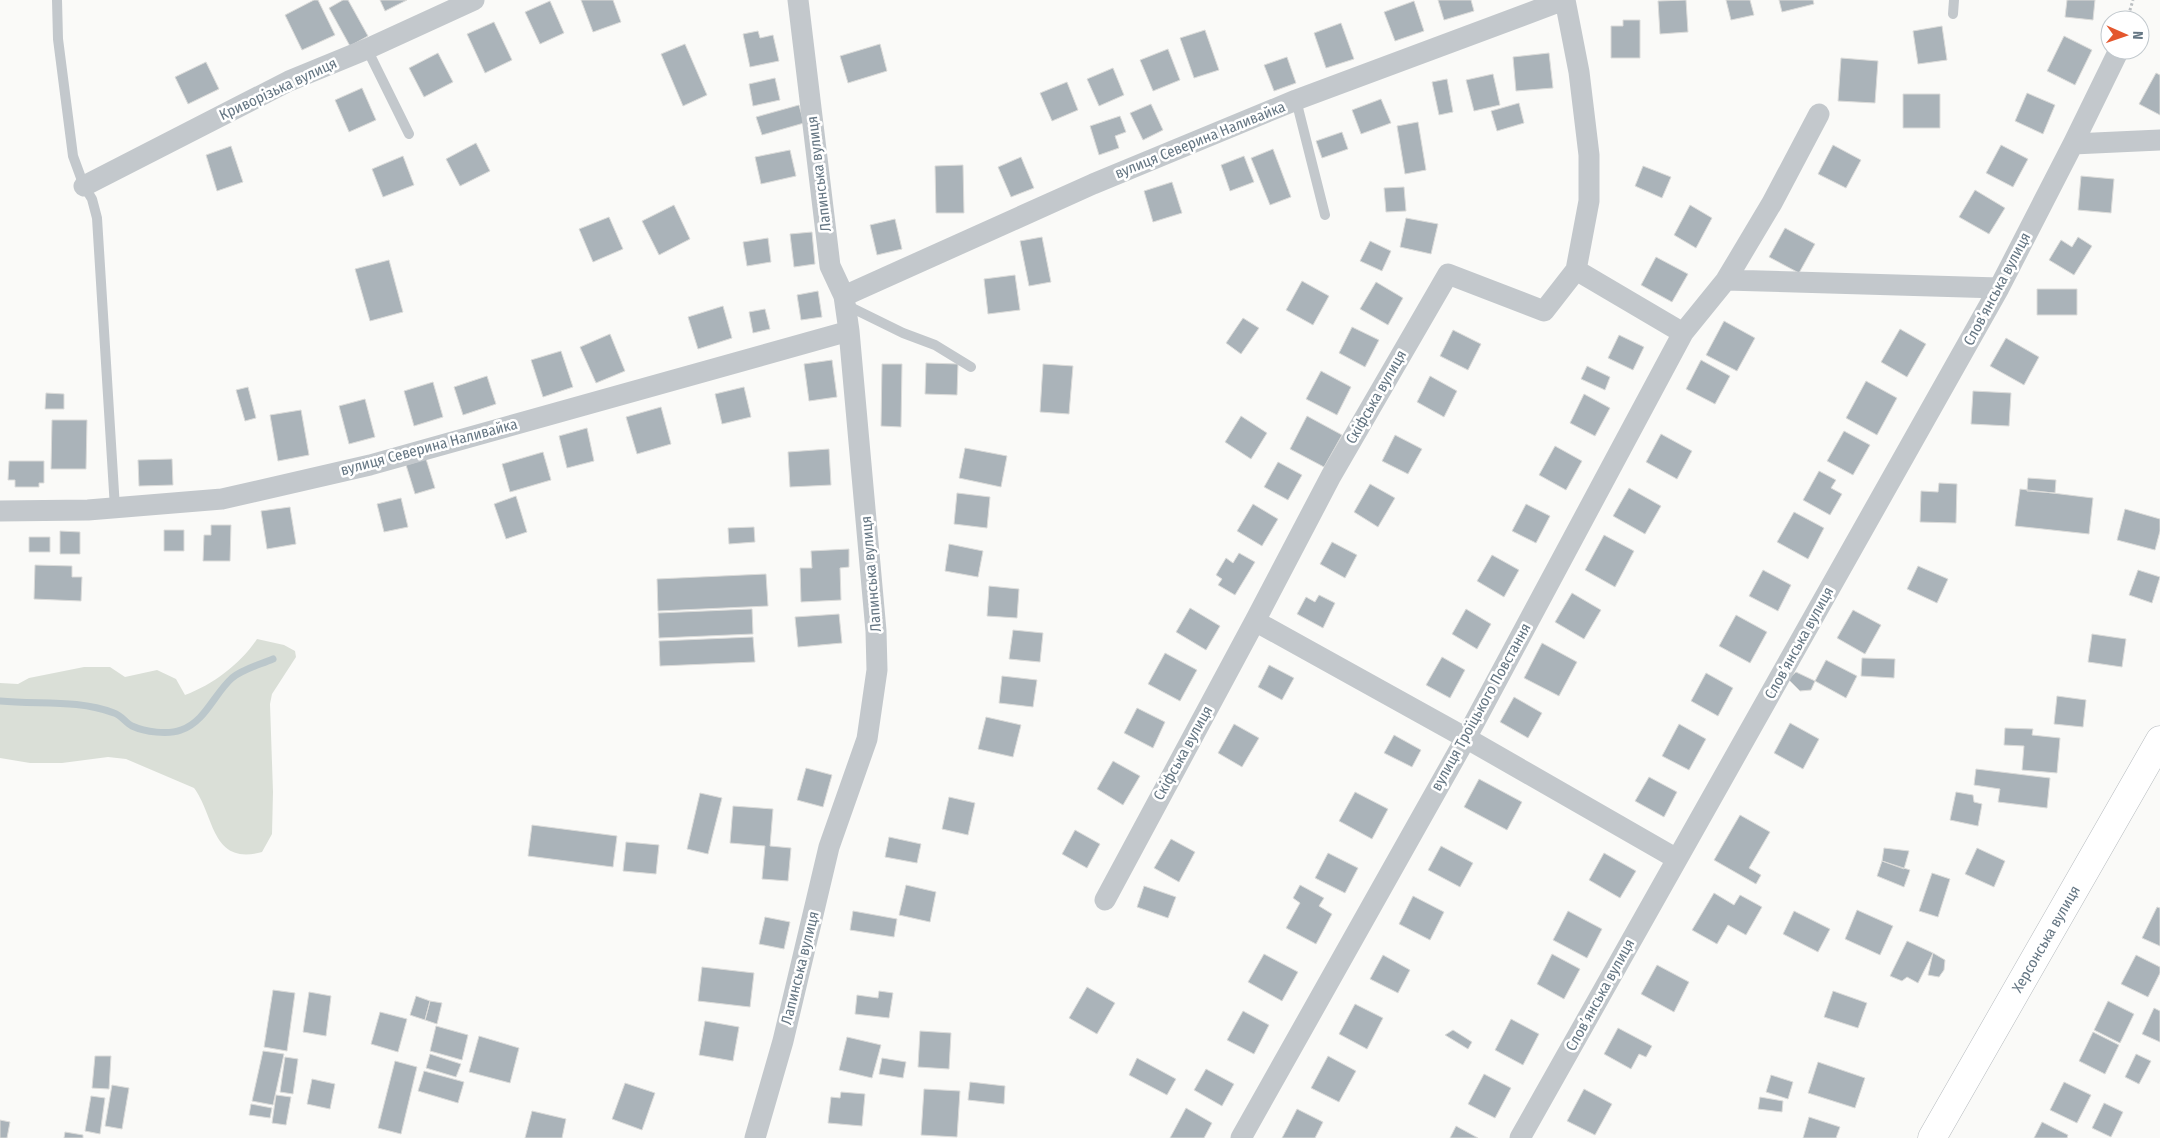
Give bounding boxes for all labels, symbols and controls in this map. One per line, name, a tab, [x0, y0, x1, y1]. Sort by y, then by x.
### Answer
north arrow	[2100, 10, 2150, 60]
text: N	[2129, 31, 2146, 40]
street label: Криворізька вулиця	[216, 54, 340, 124]
street label: вулиця Северина Наливайка	[1112, 98, 1288, 182]
street label: Лапинська вулиця	[803, 115, 835, 233]
street label: Словʼянська вулиця	[1960, 229, 2034, 349]
street label: Скіфська вулиця	[1342, 347, 1410, 447]
street label: вулиця Северина Наливайка	[339, 415, 519, 479]
street label: Лапинська вулиця	[857, 515, 885, 633]
street label: Словʼянська вулиця	[1761, 584, 1837, 702]
street label: вулиця Троїцького Повстання	[1427, 620, 1535, 794]
street label: Скіфська вулиця	[1150, 703, 1216, 803]
street label: Херсонська вулиця	[2008, 882, 2084, 996]
street label: Лапинська вулиця	[777, 909, 823, 1027]
street label: Словʼянська вулиця	[1562, 936, 1638, 1054]

